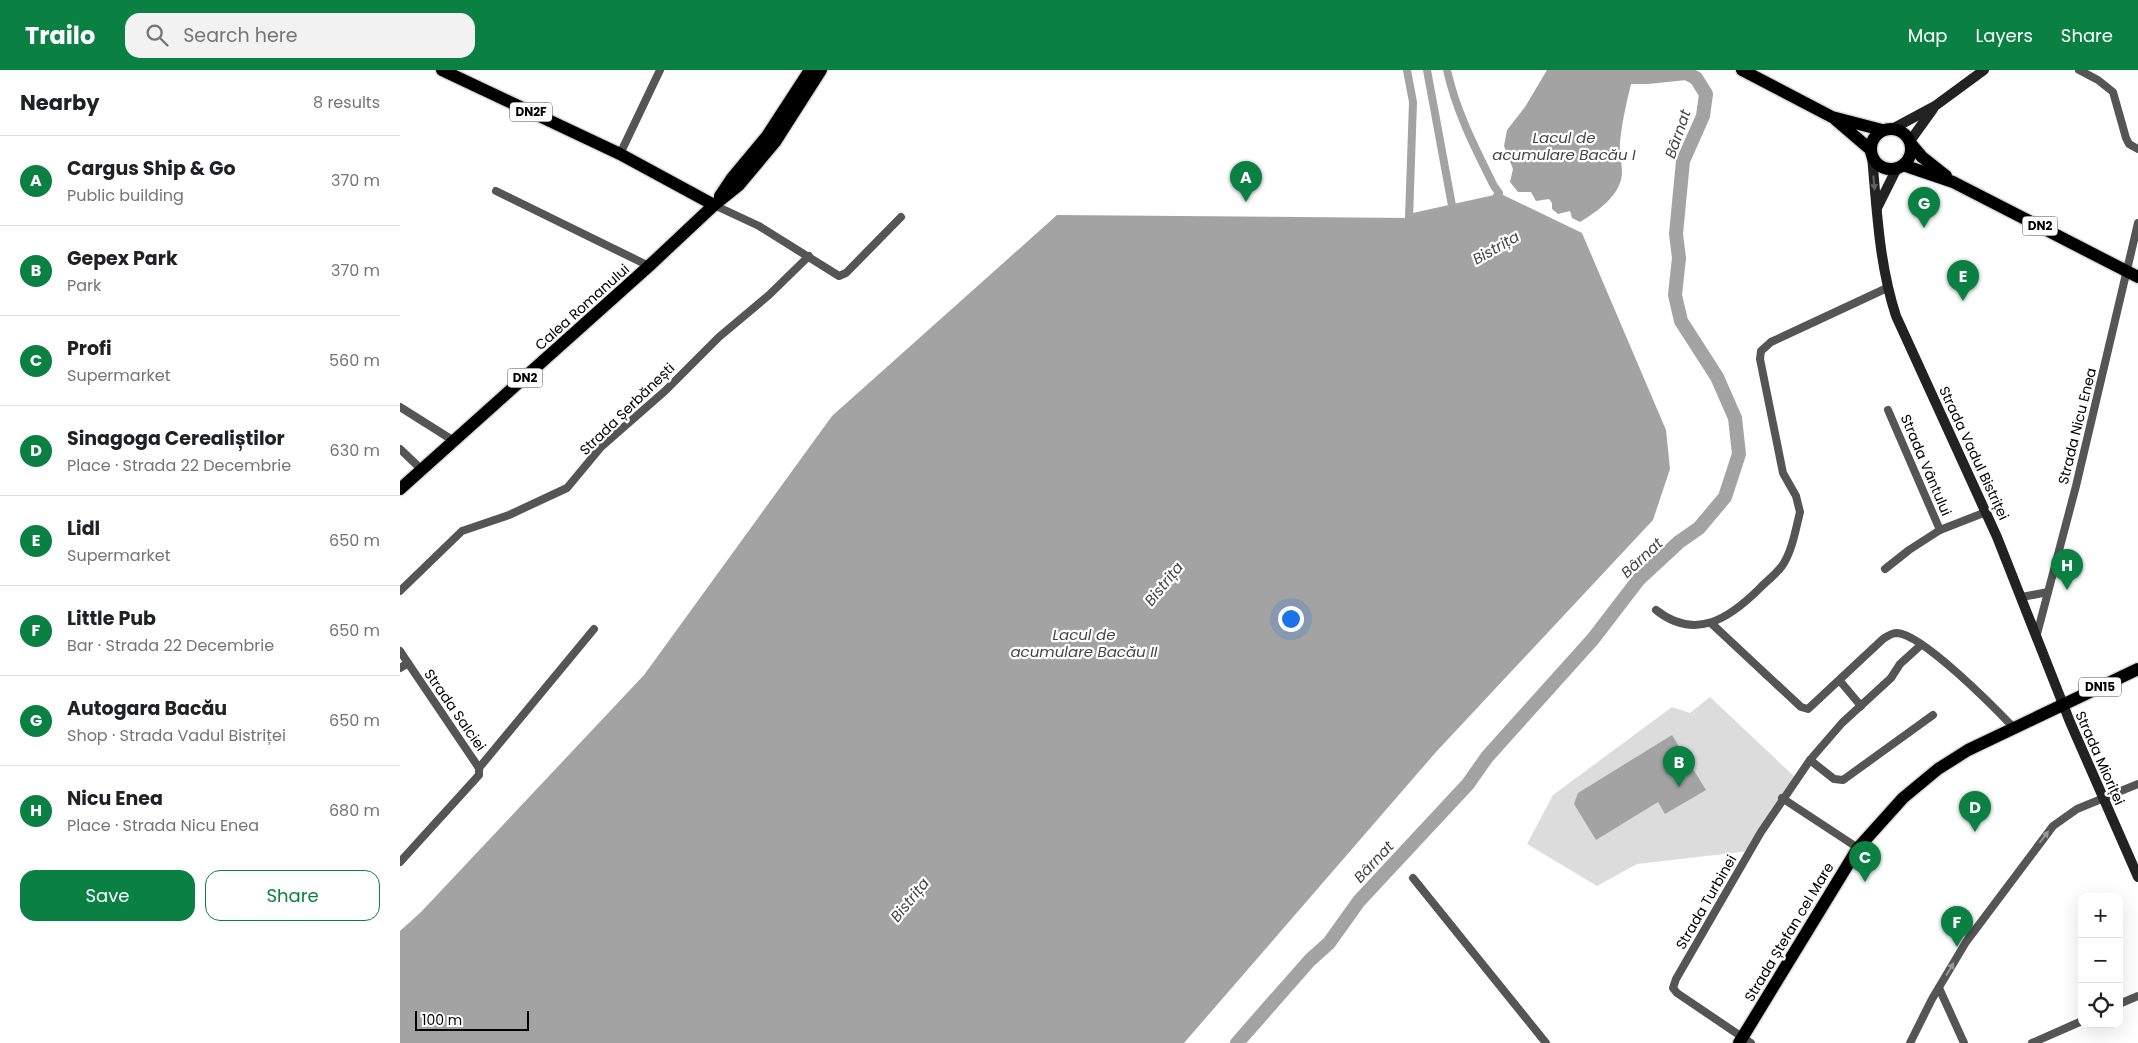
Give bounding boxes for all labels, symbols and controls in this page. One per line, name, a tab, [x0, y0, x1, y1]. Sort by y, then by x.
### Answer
search box	[125, 13, 475, 58]
text: Trailo	[25, 19, 95, 52]
icon: search	[143, 21, 171, 49]
text: Search here	[183, 22, 298, 49]
text: Map	[1908, 23, 1948, 48]
text: Layers	[1976, 23, 2033, 48]
text: Share	[2061, 23, 2113, 48]
text: Nearby	[20, 88, 100, 117]
text: 8 results	[313, 91, 380, 114]
road number: DN2F	[510, 102, 552, 122]
water label: Bârnat	[1659, 106, 1696, 161]
water label: Lacul de acumulare Bacău I	[1492, 127, 1636, 165]
text: Cargus Ship & Go	[67, 155, 236, 182]
pin: A	[1230, 161, 1262, 202]
text: A	[30, 169, 42, 192]
text: 370 m	[331, 169, 380, 192]
one-way arrow	[1871, 175, 1879, 191]
text: Public building	[67, 184, 184, 207]
pin: G	[1908, 187, 1940, 228]
road number: DN2	[2022, 216, 2058, 236]
water label: Bistrița	[1468, 226, 1523, 269]
text: Gepex Park	[67, 245, 178, 272]
text: B	[31, 259, 41, 282]
text: 370 m	[331, 259, 380, 282]
street label: Calea Romanului	[530, 259, 634, 355]
pin: E	[1947, 260, 1979, 301]
text: Park	[67, 274, 101, 297]
text: Profi	[67, 335, 112, 362]
text: C	[30, 349, 42, 372]
text: 560 m	[329, 349, 380, 372]
street label: Strada Șerbănești	[575, 358, 679, 460]
text: Supermarket	[67, 364, 171, 387]
street label: Strada Nicu Enea	[2053, 366, 2101, 486]
road number: DN2	[508, 368, 542, 388]
street label: Strada Vadul Bistriței	[1934, 383, 2014, 523]
street label: Strada Vântului	[1896, 411, 1956, 519]
text: Sinagoga Cerealiștilor	[67, 425, 285, 452]
text: D	[30, 439, 42, 462]
text: 630 m	[330, 439, 380, 462]
text: Place · Strada 22 Decembrie	[67, 454, 291, 477]
text: Lidl	[67, 515, 100, 542]
text: E	[32, 529, 40, 552]
text: 650 m	[329, 529, 380, 552]
water label: Bârnat	[1616, 532, 1668, 582]
text: Supermarket	[67, 544, 171, 567]
pin: H	[2051, 549, 2083, 590]
water label: Bistrița	[1139, 557, 1188, 610]
text: Little Pub	[67, 605, 156, 632]
your location	[1278, 606, 1304, 632]
text: F	[32, 619, 40, 642]
text: 650 m	[329, 619, 380, 642]
water label: Lacul de acumulare Bacău II	[1010, 624, 1158, 662]
text: Bar · Strada 22 Decembrie	[67, 634, 274, 657]
street label: Strada Salciei	[419, 665, 491, 755]
road number: DN15	[2079, 678, 2121, 696]
text: Autogara Bacău	[67, 695, 227, 722]
street label: Strada Mioriței	[2070, 708, 2130, 808]
text: G	[30, 709, 42, 732]
text: 650 m	[329, 709, 380, 732]
text: Shop · Strada Vadul Bistriței	[67, 724, 286, 747]
pin: B	[1663, 746, 1695, 787]
text: Nicu Enea	[67, 785, 163, 812]
pin: D	[1959, 791, 1991, 832]
text: H	[30, 799, 42, 822]
text: 680 m	[329, 799, 380, 822]
text: Place · Strada Nicu Enea	[67, 814, 259, 837]
one-way arrow	[2039, 831, 2050, 844]
water label: Bârnat	[1349, 836, 1399, 887]
pin: C	[1849, 841, 1881, 882]
street label: Strada Turbinei	[1671, 851, 1741, 953]
street label: Strada Ștefan cel Mare	[1739, 858, 1839, 1005]
button: Save	[20, 870, 195, 921]
button: Share	[205, 870, 380, 921]
water label: Bistrița	[885, 873, 934, 926]
map controls	[2078, 893, 2123, 1028]
button: +	[2078, 893, 2123, 938]
pin: F	[1941, 906, 1973, 947]
button: −	[2078, 938, 2123, 983]
one-way arrow	[1945, 963, 1954, 976]
button: locate	[2078, 983, 2123, 1028]
scale bar	[415, 1008, 529, 1031]
text: 100 m	[422, 1010, 462, 1030]

